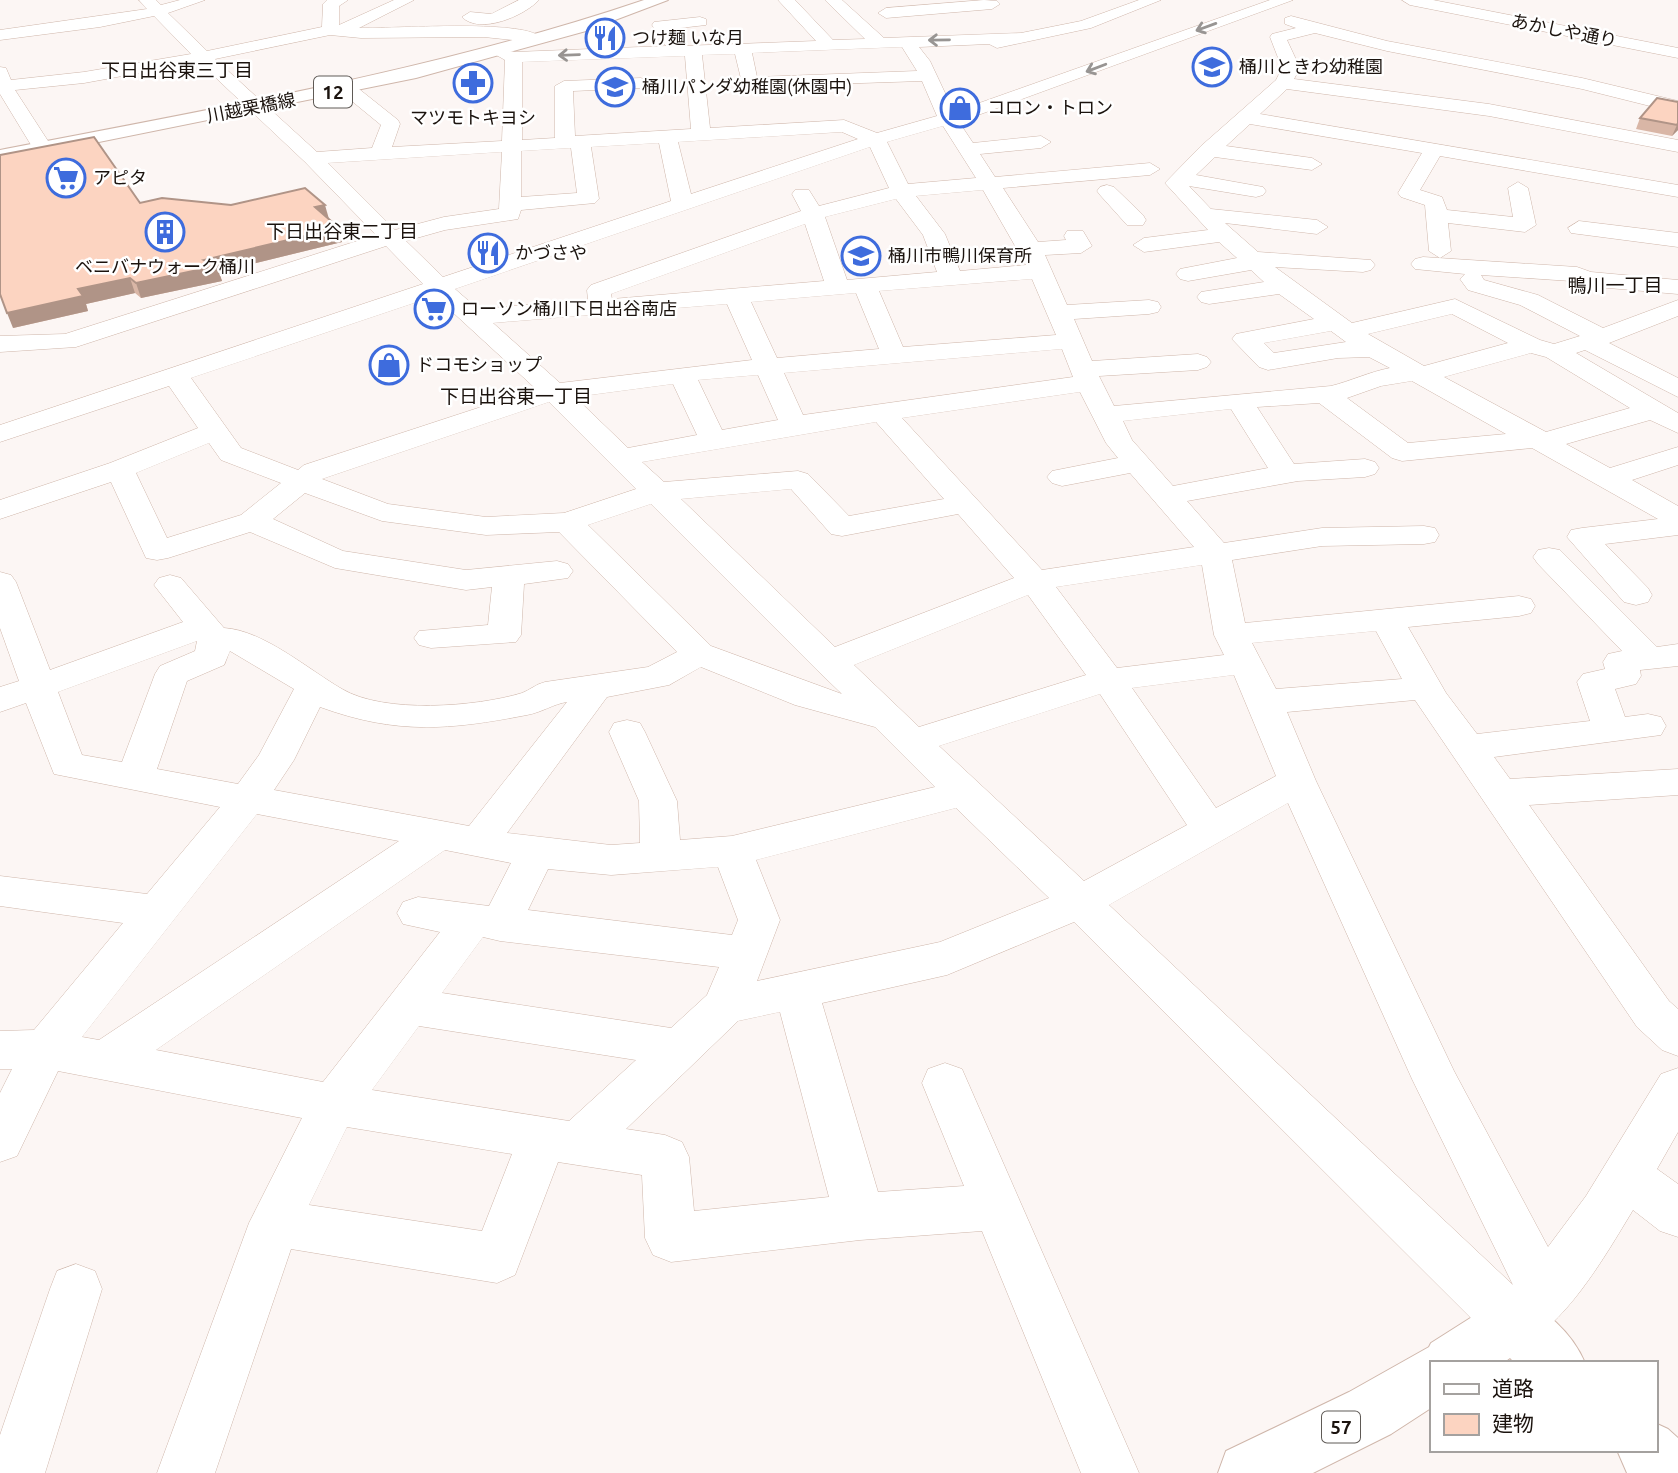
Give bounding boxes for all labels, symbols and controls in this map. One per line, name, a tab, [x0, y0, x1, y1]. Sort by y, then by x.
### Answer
street label: あかしや通り	[1509, 10, 1619, 50]
restaurant icon: つけ麺 いな月	[584, 17, 626, 59]
one-way arrow	[1196, 22, 1218, 34]
place label: つけ麺 いな月	[632, 27, 744, 47]
one-way arrow	[928, 33, 951, 46]
school or university icon: 桶川ときわ幼稚園	[1191, 46, 1233, 88]
one-way arrow	[558, 49, 581, 62]
place label: 桶川ときわ幼稚園	[1239, 56, 1383, 76]
district label: 下日出谷東三丁目	[101, 59, 253, 81]
pharmacy icon: マツモトキヨシ	[452, 62, 494, 104]
one-way arrow	[1085, 62, 1107, 75]
school or university icon: 桶川パンダ幼稚園(休園中)	[594, 66, 636, 108]
road number: 12	[314, 76, 352, 108]
place label: 桶川パンダ幼稚園(休園中)	[642, 76, 852, 97]
shop icon: コロン・トロン	[939, 87, 981, 129]
street label: 川越栗橋線	[205, 89, 297, 125]
place label: コロン・トロン	[987, 97, 1113, 117]
place label: マツモトキヨシ	[410, 107, 536, 127]
supermarket icon: アピタ	[45, 157, 87, 199]
place label: アピタ	[93, 167, 147, 187]
building icon: ベニバナウォーク桶川	[144, 211, 186, 253]
district label: 下日出谷東二丁目	[266, 220, 418, 242]
restaurant icon: かづさや	[467, 232, 509, 274]
school or university icon: 桶川市鴨川保育所	[840, 235, 882, 277]
place label: かづさや	[515, 242, 587, 262]
place label: 桶川市鴨川保育所	[888, 245, 1032, 265]
place label: ベニバナウォーク桶川	[75, 256, 255, 276]
district label: 鴨川一丁目	[1567, 274, 1663, 296]
supermarket icon: ローソン桶川下日出谷南店	[413, 288, 455, 330]
place label: ローソン桶川下日出谷南店	[461, 298, 677, 318]
shop icon: ドコモショップ	[368, 344, 410, 386]
place label: ドコモショップ	[416, 354, 542, 374]
district label: 下日出谷東一丁目	[440, 385, 592, 407]
legend	[1430, 1361, 1657, 1452]
text: 道路	[1492, 1376, 1534, 1400]
text: 建物	[1492, 1411, 1534, 1435]
road number: 57	[1322, 1412, 1360, 1442]

